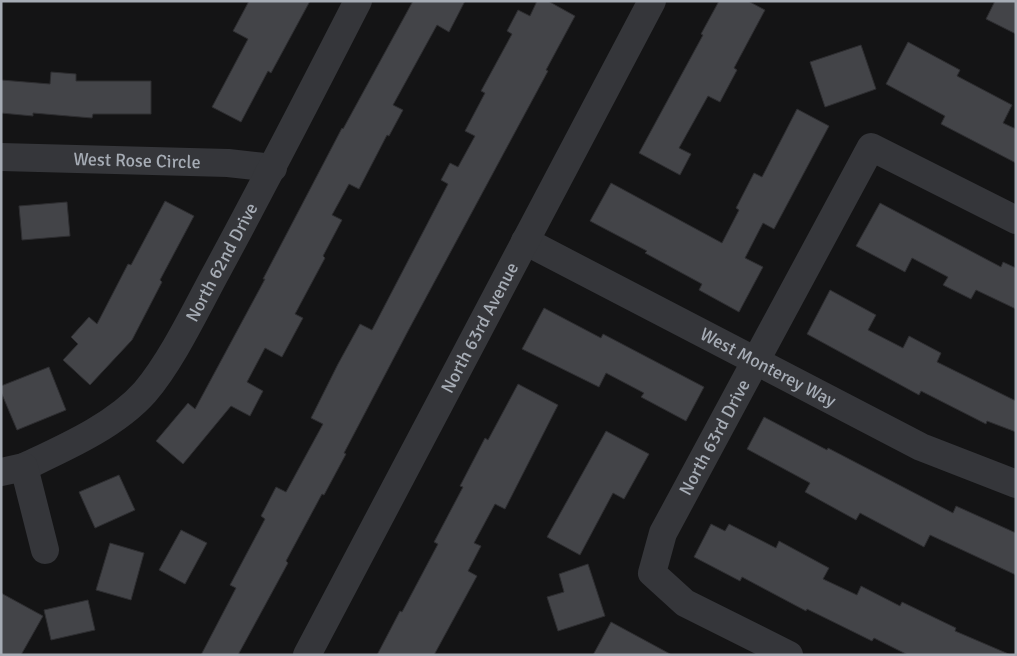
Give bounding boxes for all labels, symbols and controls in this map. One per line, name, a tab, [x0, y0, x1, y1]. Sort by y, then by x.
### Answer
street label: West Rose Circle	[73, 148, 201, 173]
street label: North 62nd Drive	[181, 199, 262, 326]
street label: North 63rd Avenue	[436, 259, 523, 397]
street label: West Monterey Way	[696, 323, 840, 412]
street label: North 63rd Drive	[674, 376, 755, 499]

